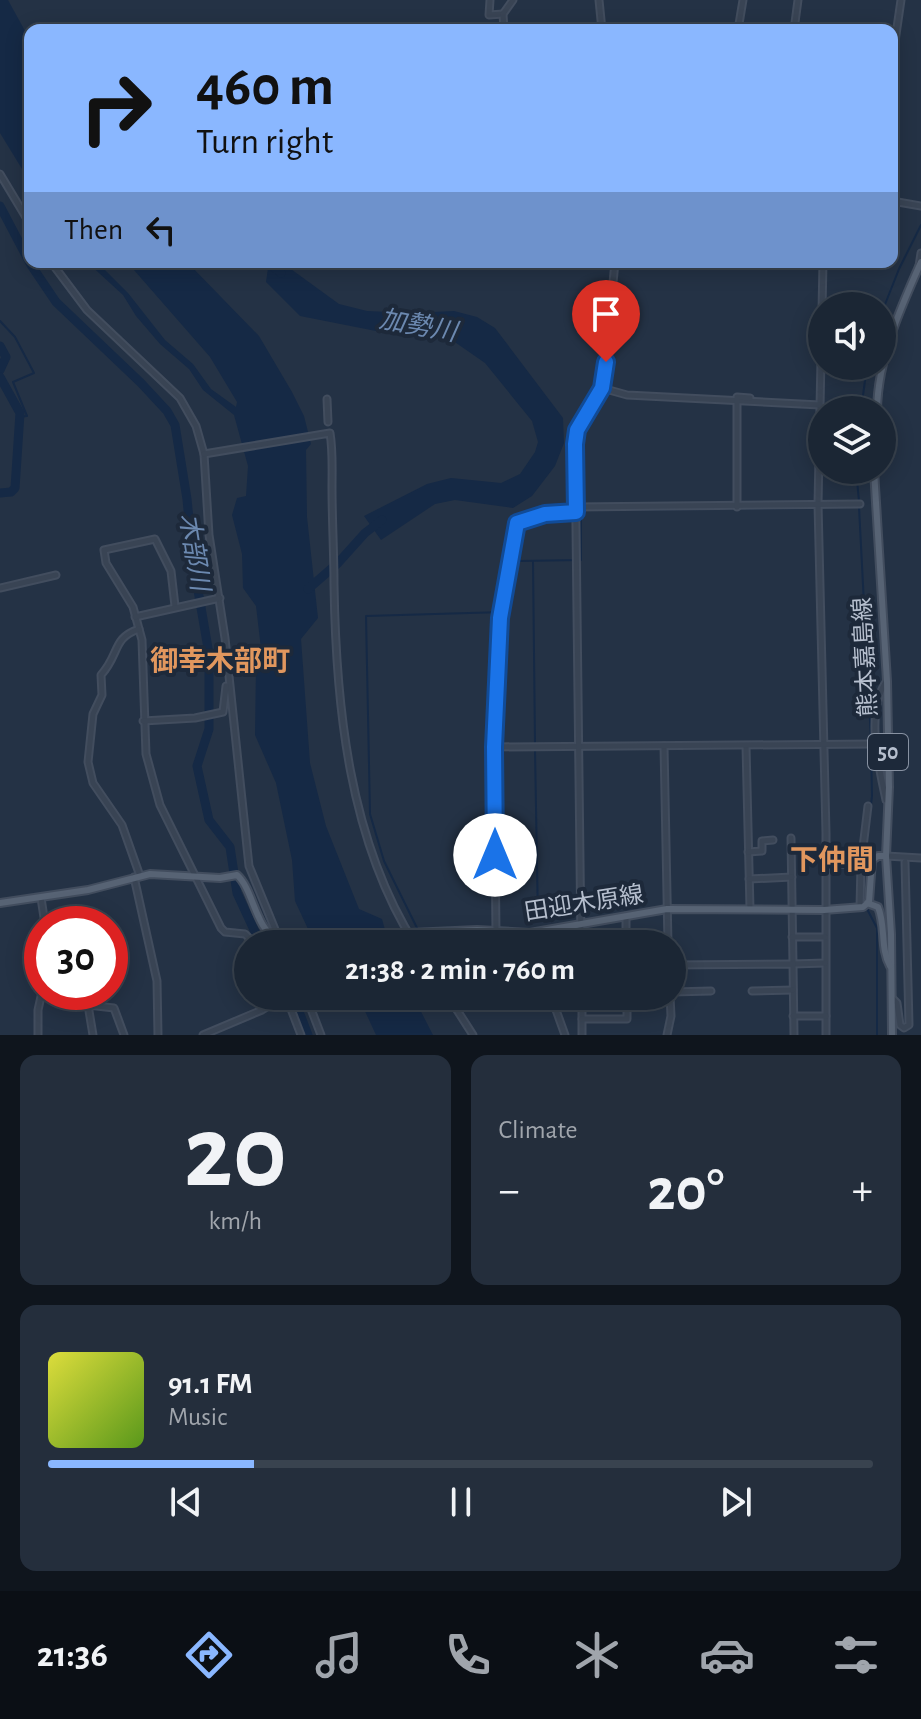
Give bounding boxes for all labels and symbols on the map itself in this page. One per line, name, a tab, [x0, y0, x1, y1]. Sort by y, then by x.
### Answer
pin	[572, 280, 640, 362]
water label: 加勢川	[377, 305, 462, 346]
water label: 木部川	[175, 511, 214, 596]
street label: 熊本嘉島線	[849, 596, 881, 718]
district label: 御幸木部町	[150, 646, 290, 676]
road number: 50	[868, 734, 908, 770]
position arrow	[453, 813, 537, 897]
district label: 下仲間	[790, 845, 874, 875]
street label: 田迎木原線	[523, 881, 645, 925]
speed limit sign: 30	[24, 906, 128, 1010]

